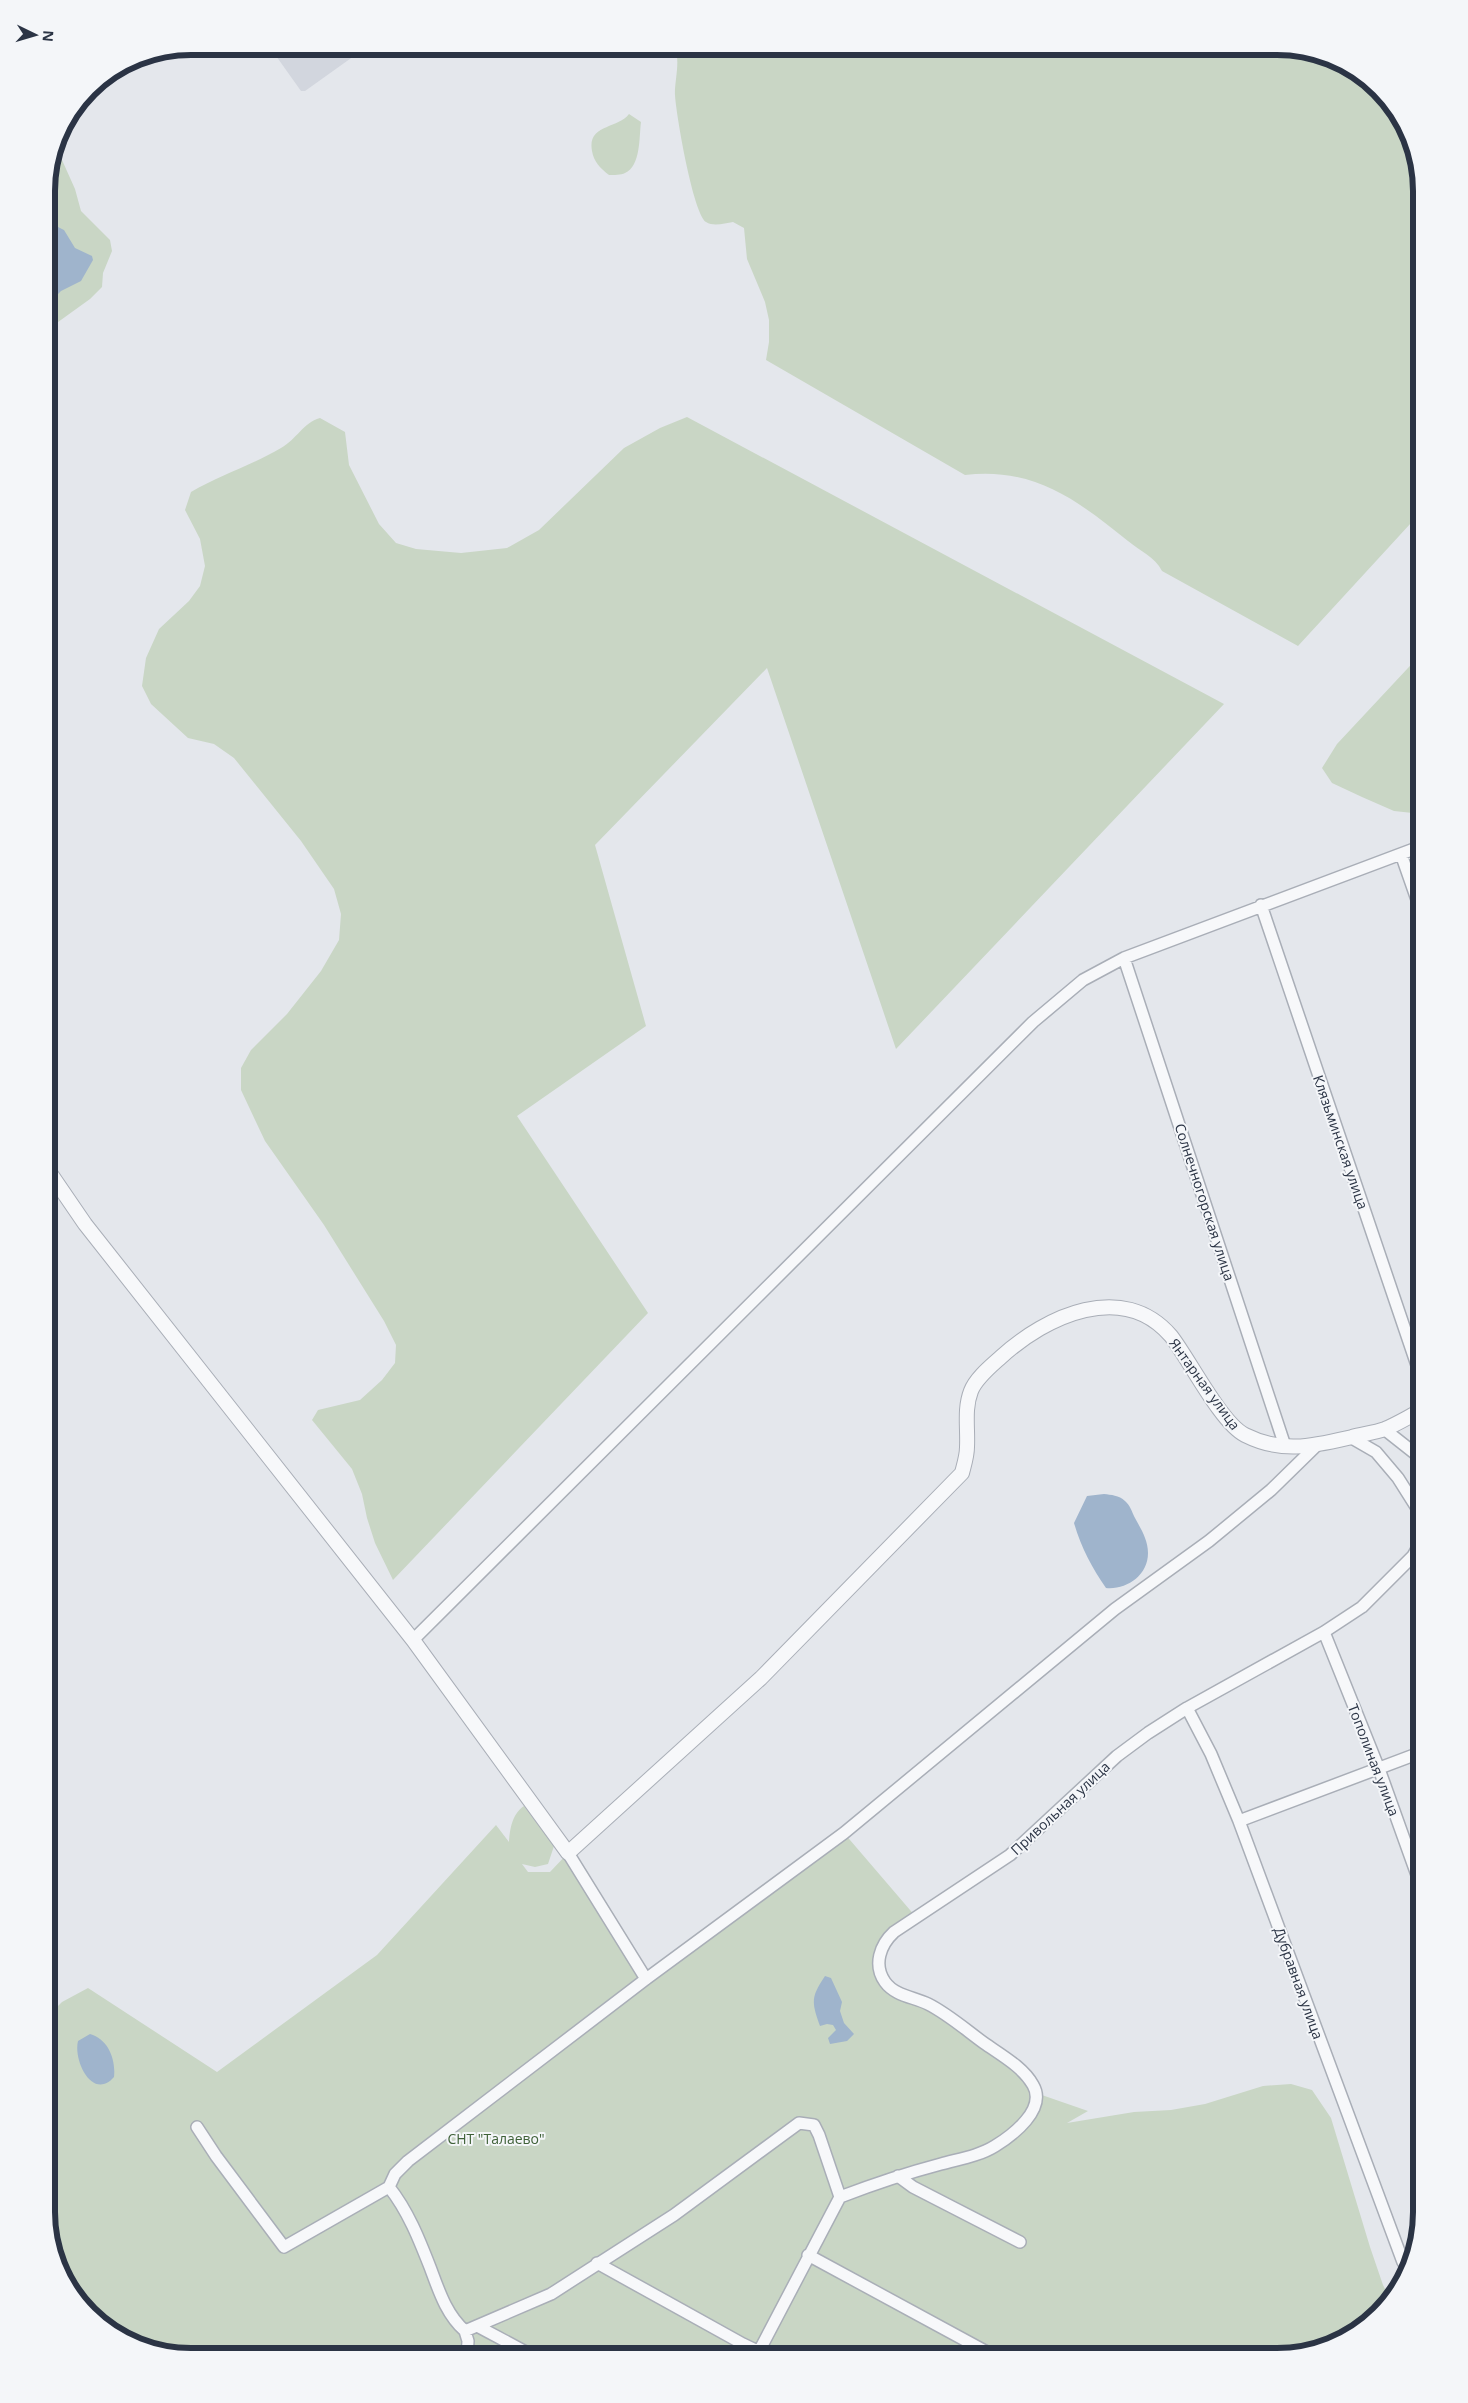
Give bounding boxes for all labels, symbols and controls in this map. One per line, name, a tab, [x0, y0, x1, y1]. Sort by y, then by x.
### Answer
north arrow	[10, 10, 60, 60]
text: N	[38, 30, 58, 43]
street label: Клязьминская улица	[1309, 1072, 1373, 1212]
street label: Солнечногорская улица	[1171, 1121, 1239, 1283]
street label: Янтарная улица	[1165, 1334, 1245, 1434]
street label: Тополиная улица	[1344, 1701, 1404, 1819]
street label: Привольная улица	[1006, 1757, 1114, 1859]
street label: Дубравная улица	[1270, 1924, 1328, 2042]
park label: СНТ "Талаево"	[447, 2129, 545, 2148]

